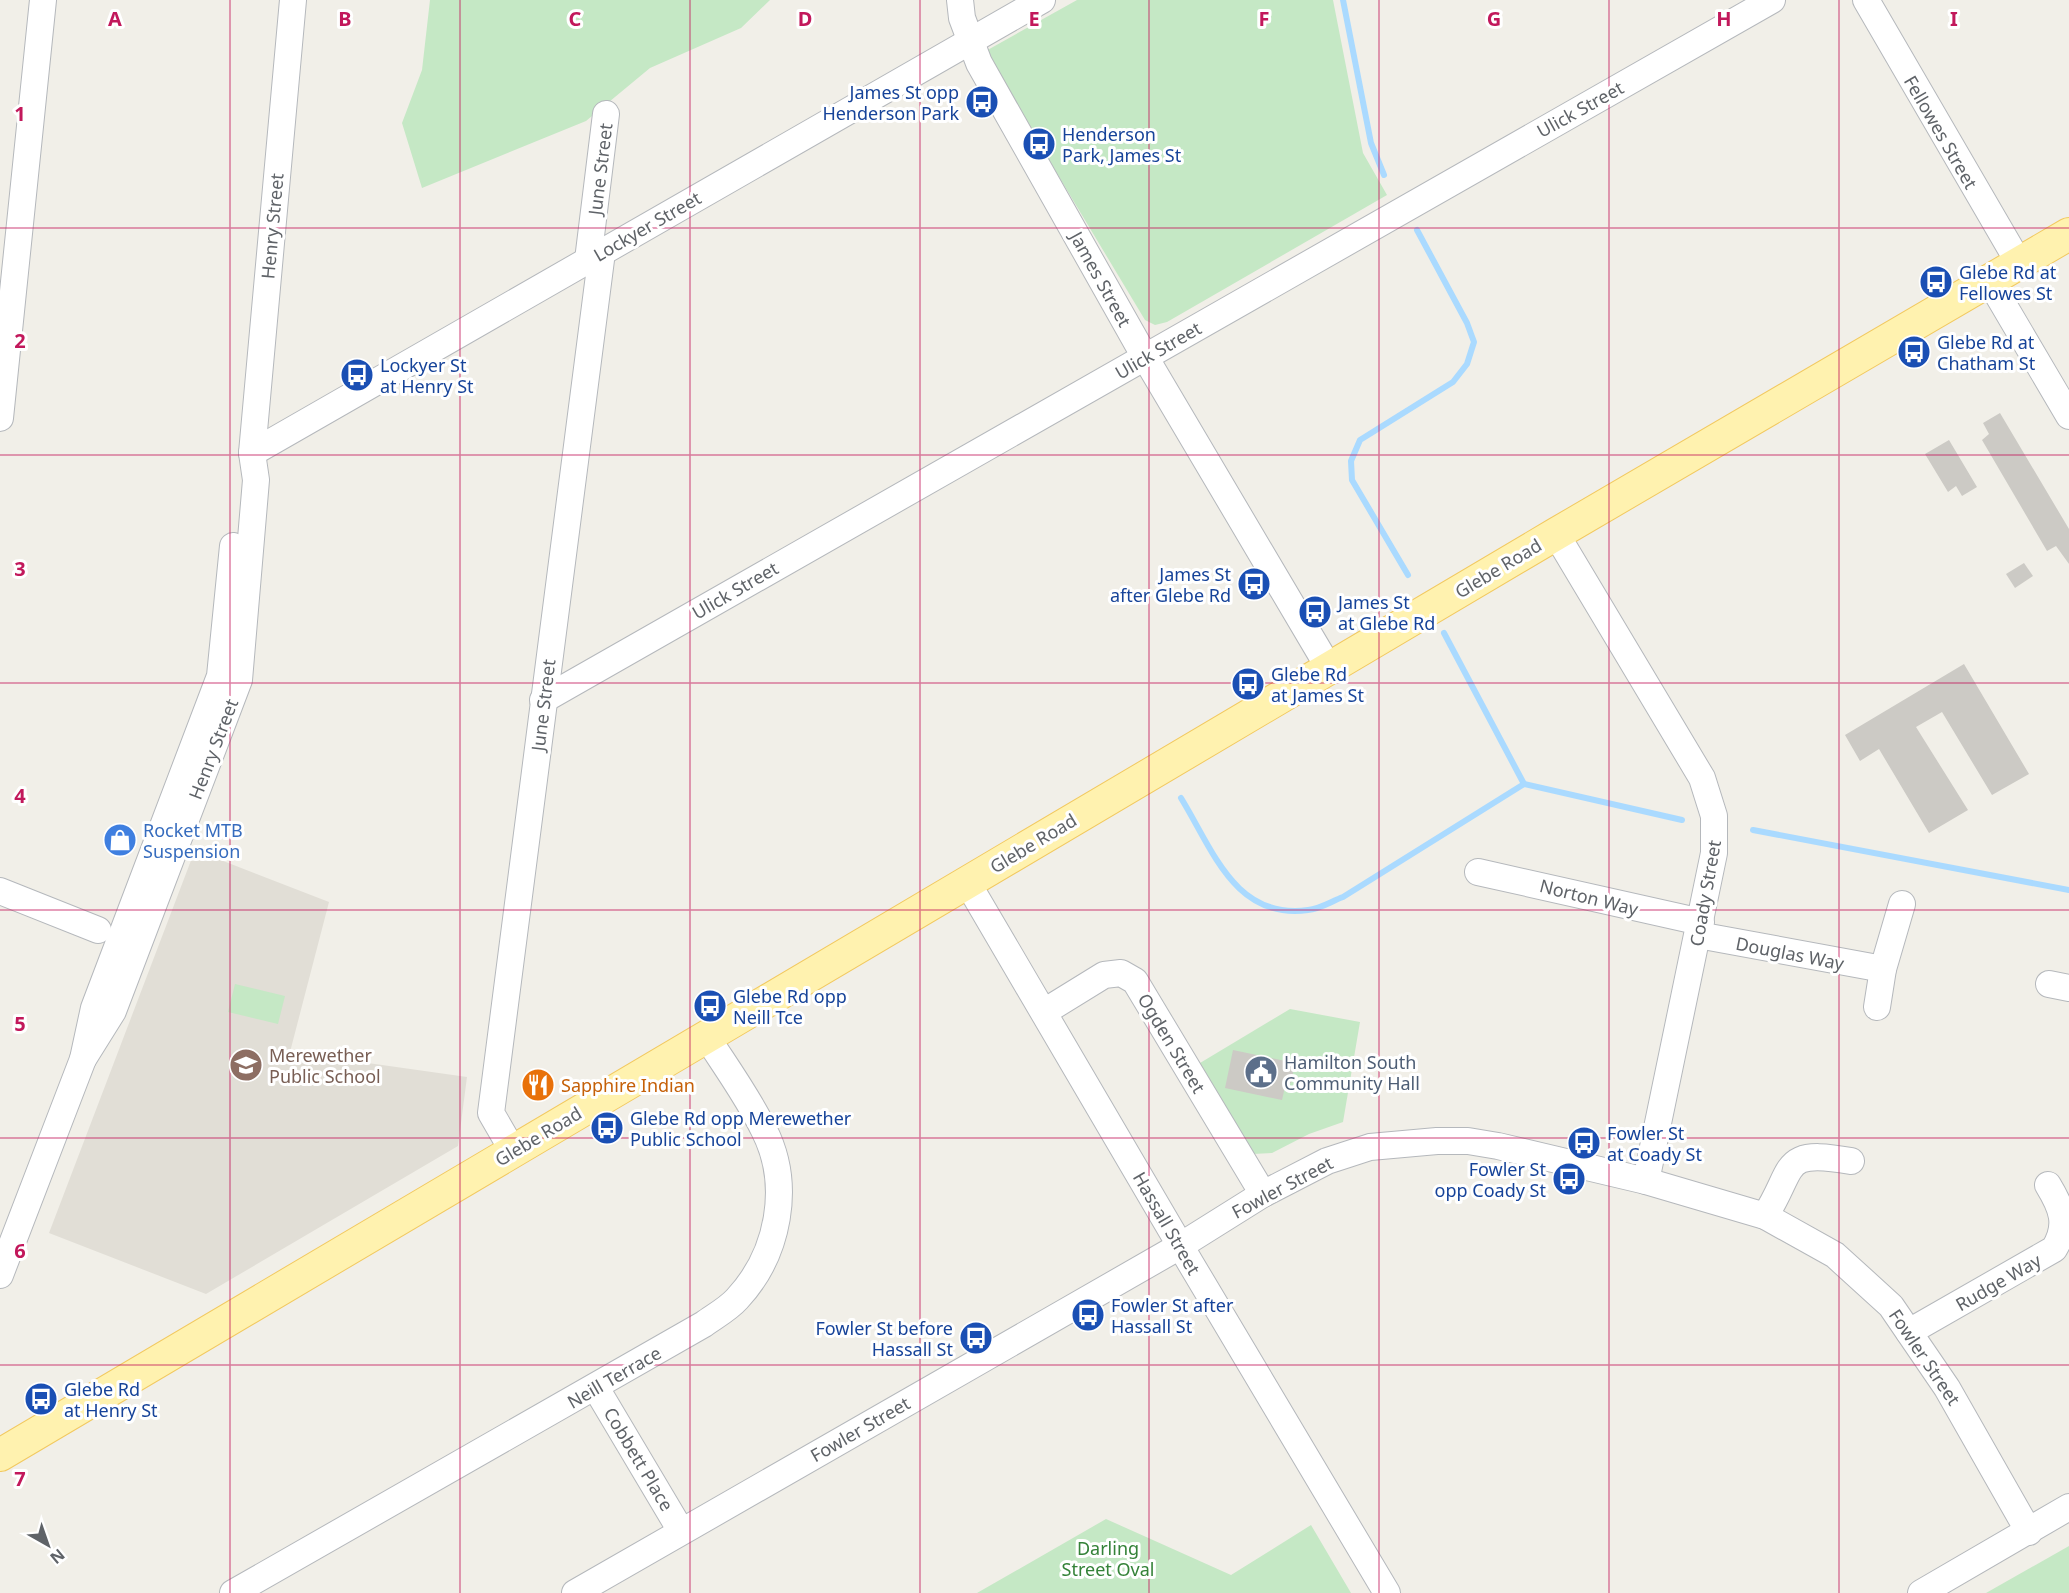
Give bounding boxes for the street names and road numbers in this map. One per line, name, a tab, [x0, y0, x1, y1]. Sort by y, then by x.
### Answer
street label: Fellowes Street	[1899, 71, 1983, 193]
street label: Ulick Street	[1532, 75, 1628, 143]
street label: June Street	[582, 121, 618, 218]
street label: Henry Street	[255, 172, 289, 280]
street label: Lockyer Street	[589, 185, 706, 266]
street label: James Street	[1064, 225, 1137, 331]
street label: Ulick Street	[1111, 315, 1206, 384]
street label: Glebe Road	[1450, 533, 1546, 603]
street label: Ulick Street	[688, 555, 783, 624]
street label: June Street	[525, 657, 561, 754]
street label: Henry Street	[183, 695, 243, 803]
street label: Glebe Road	[985, 808, 1081, 878]
street label: Coady Street	[1684, 837, 1726, 948]
street label: Norton Way	[1537, 873, 1642, 921]
street label: Douglas Way	[1734, 931, 1847, 975]
street label: Ogden Street	[1133, 989, 1211, 1098]
street label: Glebe Road	[490, 1101, 586, 1171]
street label: Fowler Street	[1227, 1150, 1337, 1224]
street label: Hassall Street	[1128, 1167, 1206, 1279]
street label: Rudge Way	[1951, 1247, 2046, 1316]
street label: Fowler Street	[1884, 1304, 1966, 1410]
street label: Neill Terrace	[563, 1340, 665, 1414]
street label: Fowler Street	[806, 1391, 915, 1467]
street label: Cobbett Place	[599, 1403, 679, 1515]

